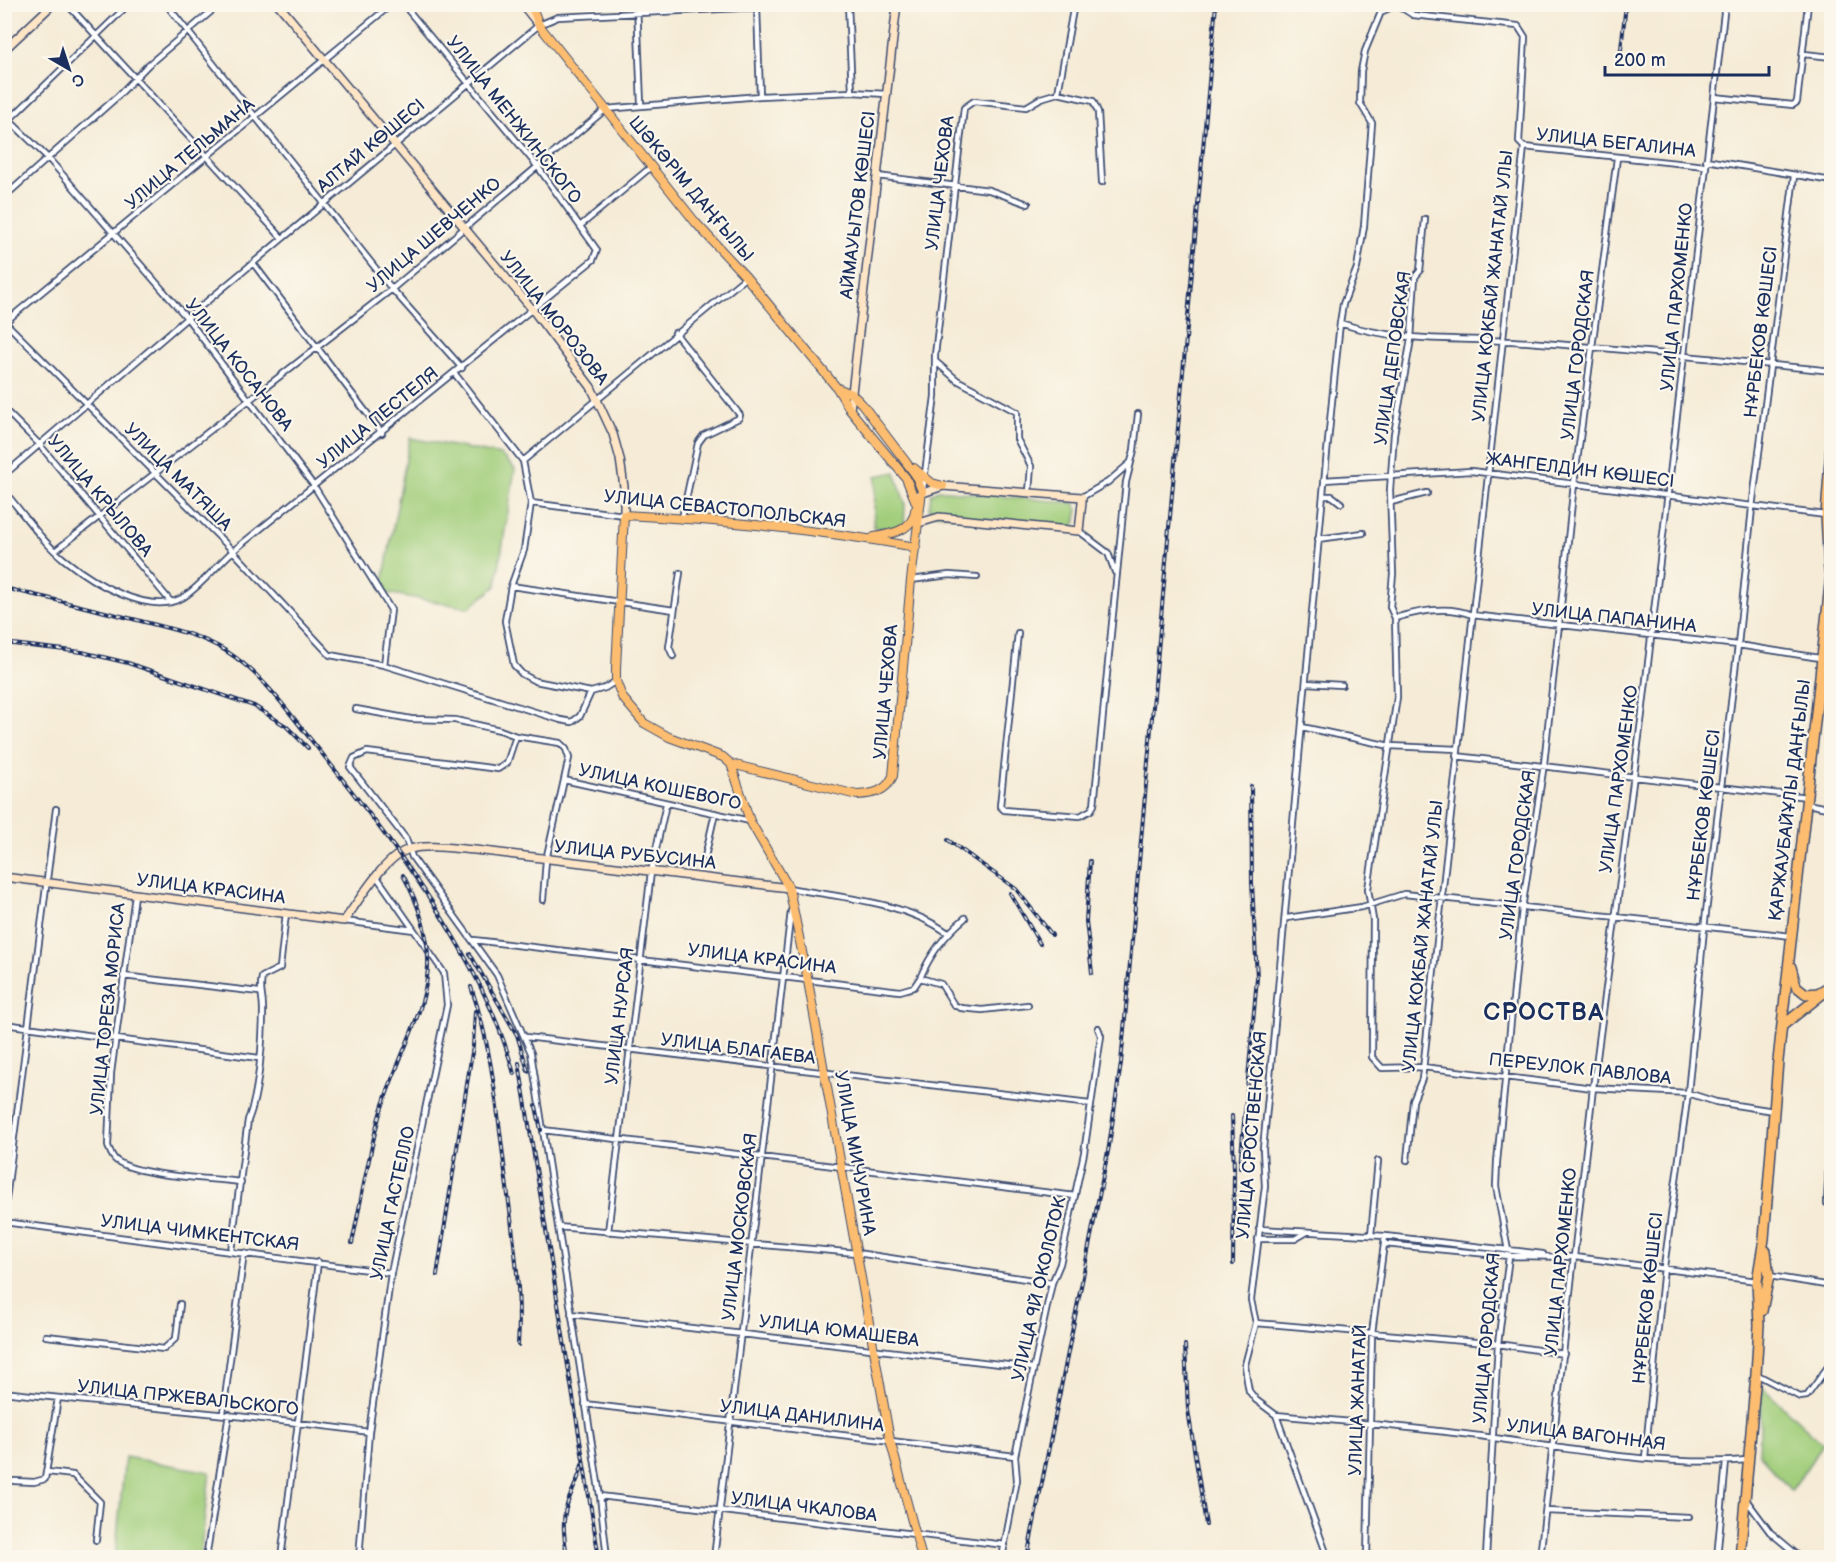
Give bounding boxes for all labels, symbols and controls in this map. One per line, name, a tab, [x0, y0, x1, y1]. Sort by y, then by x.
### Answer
street label: УЛИЦА МЕНЖИНСКОГО	[442, 32, 586, 208]
north arrow	[39, 39, 99, 99]
scale bar	[1605, 39, 1768, 77]
text: 200 m	[1614, 50, 1666, 71]
text: С	[67, 69, 88, 90]
street label: УЛИЦА ТЕЛЬМАНА	[121, 94, 259, 214]
street label: АЛТАЙ КӨШЕСІ	[312, 95, 429, 198]
street label: АЙМАУЫТОВ КӨШЕСІ	[836, 110, 880, 301]
street label: ШӘКӘРІМ ДАҢҒЫЛЫ	[624, 112, 758, 266]
street label: УЛИЦА ЧЕХОВА	[921, 114, 959, 252]
street label: УЛИЦА БЕГАЛИНА	[1535, 124, 1697, 162]
street label: УЛИЦА КОКБАЙ ЖАНАТАЙ УЛЫ	[1468, 149, 1518, 423]
street label: УЛИЦА ШЕВЧЕНКО	[363, 173, 505, 297]
street label: УЛИЦА ПАРХОМЕНКО	[1657, 202, 1697, 392]
street label: НҰРБЕКОВ КӨШЕСІ	[1740, 245, 1782, 419]
street label: УЛИЦА МОРОЗОВА	[495, 247, 613, 389]
street label: УЛИЦА ГОРОДСКАЯ	[1557, 269, 1599, 441]
street label: УЛИЦА ДЕПОВСКАЯ	[1370, 270, 1416, 446]
street label: УЛИЦА КОСАНОВА	[181, 295, 297, 435]
street label: УЛИЦА ПЕСТЕЛЯ	[313, 363, 443, 473]
street label: УЛИЦА МАТЯША	[120, 419, 236, 535]
street label: УЛИЦА КРЫЛОВА	[43, 431, 157, 561]
street label: ЖАНГЕЛДИН КӨШЕСІ	[1485, 448, 1675, 492]
street label: УЛИЦА СЕВАСТОПОЛЬСКАЯ	[603, 486, 847, 532]
street label: УЛИЦА ПАПАНИНА	[1530, 599, 1698, 637]
street label: УЛИЦА ЧЕХОВА	[870, 623, 902, 760]
street label: ҚАРЖАУБАЙҰЛЫ ДАҢҒЫЛЫ	[1765, 678, 1815, 922]
street label: УЛИЦА ПАРХОМЕНКО	[1595, 684, 1643, 874]
street label: НҰРБЕКОВ КӨШЕСІ	[1683, 728, 1725, 902]
street label: УЛИЦА КОШЕВОГО	[577, 760, 743, 815]
street label: УЛИЦА ГОРОДСКАЯ	[1496, 769, 1540, 941]
street label: УЛИЦА КОКБАЙ ЖАНАТАЙ УЛЫ	[1398, 799, 1448, 1073]
street label: УЛИЦА РУБУСИНА	[553, 836, 717, 874]
street label: УЛИЦА КРАСИНА	[135, 869, 287, 909]
street label: УЛИЦА ТОРЕЗА МОРИСА	[86, 902, 130, 1116]
street label: УЛИЦА КРАСИНА	[686, 939, 838, 979]
street label: УЛИЦА НУРСАЯ	[601, 946, 639, 1086]
district label: СРОСТВА	[1483, 998, 1605, 1027]
street label: УЛИЦА БЛАГАЕВА	[659, 1029, 817, 1069]
street label: УЛИЦА СРОСТВЕНСКАЯ	[1232, 1030, 1272, 1240]
street label: ПЕРЕУЛОК ПАВЛОВА	[1488, 1049, 1672, 1089]
street label: УЛИЦА МИЧУРИНА	[830, 1069, 880, 1237]
street label: УЛИЦА ГАСТЕЛЛО	[366, 1124, 420, 1282]
street label: УЛИЦА МОСКОВСКАЯ	[718, 1132, 762, 1322]
street label: УЛИЦА ПАРХОМЕНКО	[1541, 1167, 1581, 1357]
street label: УЛИЦА 9Й ОКОЛОТОК	[1008, 1194, 1071, 1383]
street label: УЛИЦА ЧИМКЕНТСКАЯ	[99, 1210, 301, 1256]
street label: НҰРБЕКОВ КӨШЕСІ	[1629, 1211, 1667, 1385]
street label: УЛИЦА ГОРОДСКАЯ	[1469, 1252, 1505, 1424]
street label: УЛИЦА ЮМАШЕВА	[758, 1311, 920, 1351]
street label: УЛИЦА ЖАНАТАЙ	[1345, 1324, 1371, 1476]
street label: УЛИЦА ПРЖЕВАЛЬСКОГО	[76, 1376, 300, 1420]
street label: УЛИЦА ДАНИЛИНА	[719, 1395, 885, 1437]
street label: УЛИЦА ВАГОННАЯ	[1505, 1415, 1667, 1455]
street label: УЛИЦА ЧКАЛОВА	[730, 1488, 878, 1526]

